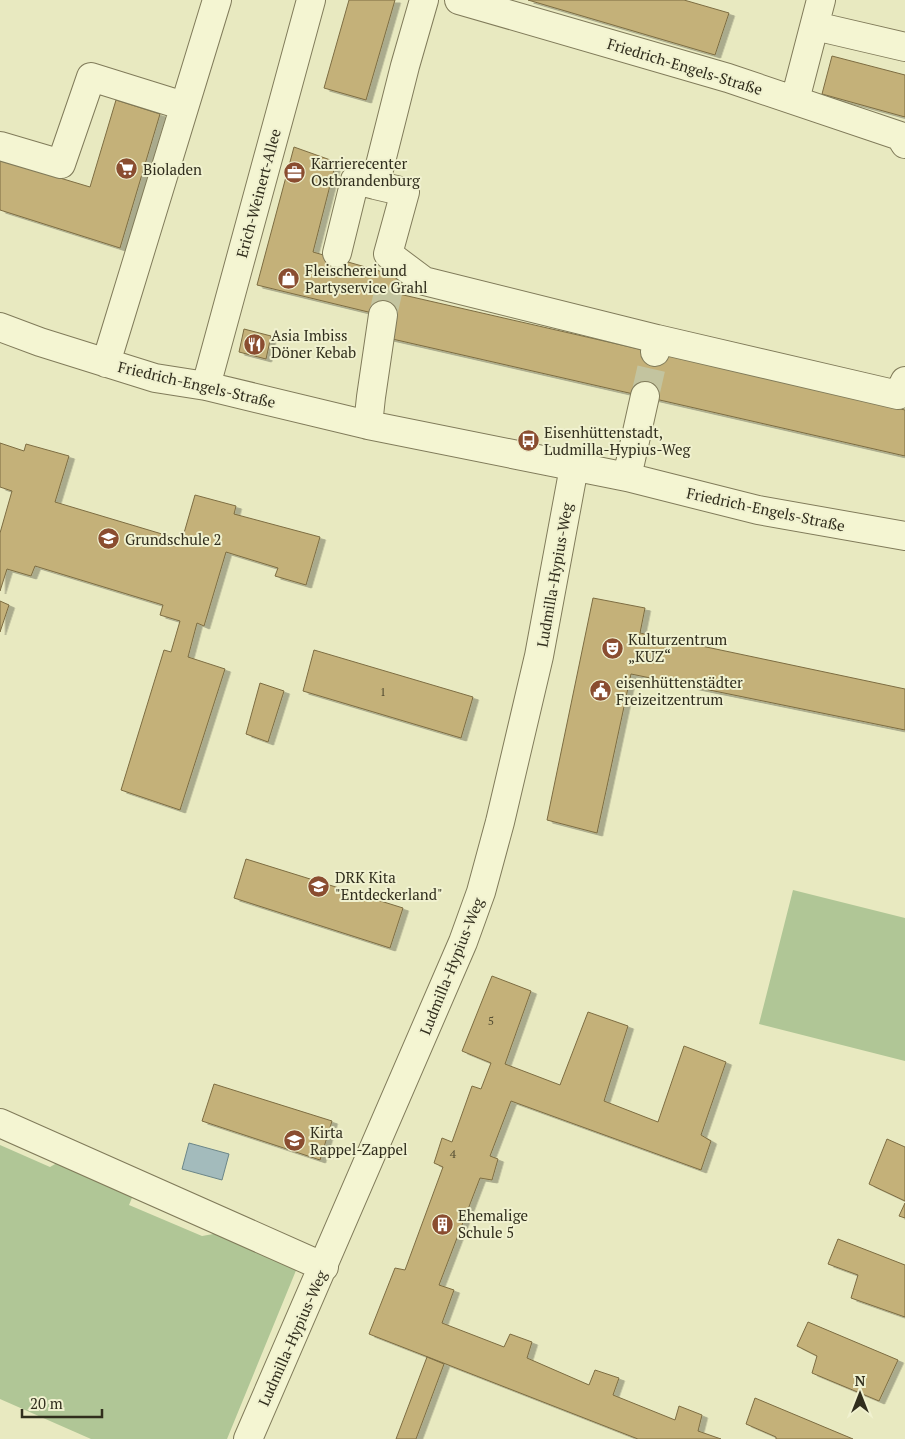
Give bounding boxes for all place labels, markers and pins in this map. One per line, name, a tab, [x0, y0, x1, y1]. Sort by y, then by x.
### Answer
place label: Karrierecenter Ostbrandenburg	[311, 153, 421, 190]
supermarket icon: Bioladen	[115, 157, 139, 181]
place label: Bioladen	[143, 159, 202, 179]
office icon: Karrierecenter Ostbrandenburg	[283, 160, 307, 184]
place label: Fleischerei und Partyservice Grahl	[305, 260, 427, 297]
shop icon: Fleischerei und Partyservice Grahl	[277, 267, 301, 291]
place label: Asia Imbiss Döner Kebab	[271, 325, 356, 362]
restaurant icon: Asia Imbiss Döner Kebab	[243, 332, 267, 356]
place label: Eisenhüttenstadt, Ludmilla-Hypius-Weg	[544, 422, 691, 459]
bus stop icon: Eisenhüttenstadt, Ludmilla-Hypius-Weg	[516, 429, 540, 453]
school or university icon: Grundschule 2	[97, 527, 121, 551]
place label: Grundschule 2	[125, 529, 222, 549]
place label: Kulturzentrum „KUZ“	[628, 629, 727, 666]
theatre icon: Kulturzentrum „KUZ“	[600, 636, 624, 660]
place label: eisenhüttenstädter Freizeitzentrum	[616, 672, 743, 709]
public building icon: eisenhüttenstädter Freizeitzentrum	[588, 679, 612, 703]
place label: DRK Kita "Entdeckerland"	[335, 867, 443, 904]
school or university icon: DRK Kita "Entdeckerland"	[307, 874, 331, 898]
place label: Kirta Rappel-Zappel	[310, 1122, 408, 1159]
school or university icon: Kirta Rappel-Zappel	[282, 1129, 306, 1153]
place label: Ehemalige Schule 5	[458, 1205, 528, 1242]
building icon: Ehemalige Schule 5	[430, 1212, 454, 1236]

